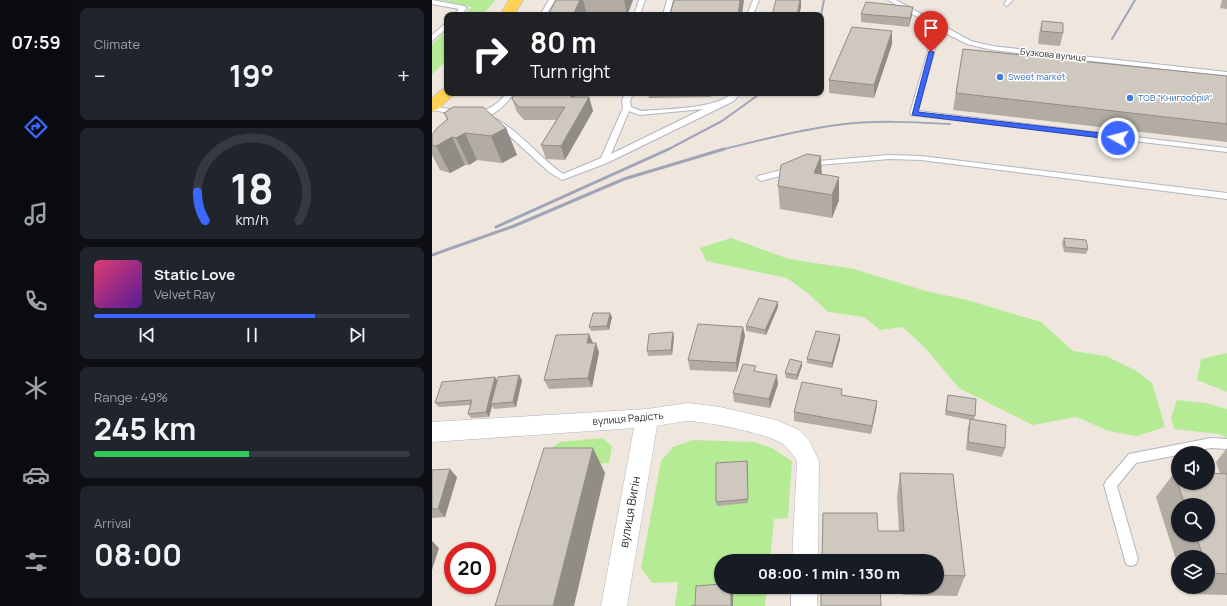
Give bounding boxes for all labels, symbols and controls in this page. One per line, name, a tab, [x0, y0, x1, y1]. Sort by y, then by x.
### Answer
pin	[914, 11, 948, 52]
icon: arrive	[920, 17, 942, 39]
text: 80 m	[530, 23, 596, 61]
icon: right	[464, 28, 516, 80]
text: 07:59	[11, 30, 61, 54]
text: Climate	[94, 35, 140, 53]
street label: Бузкова вулиця	[1019, 45, 1087, 64]
text: 19°	[229, 55, 274, 96]
text: Turn right	[530, 59, 611, 83]
text: −	[94, 61, 106, 91]
text: +	[397, 61, 410, 91]
place label: Sweet market	[1008, 70, 1066, 83]
marker: Sweet market	[995, 72, 1005, 82]
place label: ТОВ "Книгообрiй"	[1138, 91, 1213, 104]
marker: ТОВ "Книгообрiй"	[1125, 93, 1135, 103]
icon: directions	[22, 113, 50, 141]
position arrow	[1097, 117, 1139, 159]
text: 18	[230, 160, 274, 216]
icon: music	[22, 200, 50, 228]
text: km/h	[235, 210, 269, 229]
text: Static Love	[154, 264, 235, 285]
text: Velvet Ray	[154, 285, 215, 303]
icon: phone	[22, 287, 50, 315]
icon: previous	[136, 324, 158, 346]
icon: pause	[241, 324, 263, 346]
icon: next	[346, 324, 368, 346]
icon: climate	[22, 374, 50, 402]
text: Range · 49%	[94, 388, 168, 406]
text: 245 km	[94, 408, 196, 449]
street label: вулиця Радість	[592, 408, 664, 428]
map controls	[1171, 446, 1215, 594]
button: sound	[1171, 446, 1215, 490]
icon: car	[22, 461, 50, 489]
street label: вулиця Вигін	[615, 475, 644, 549]
button: search	[1171, 498, 1215, 542]
text: Arrival	[94, 514, 131, 532]
text: 08:00	[94, 534, 182, 575]
speed limit sign: 20	[444, 542, 496, 594]
icon: filters	[22, 548, 50, 576]
button: layers	[1171, 550, 1215, 594]
text: 08:00 · 1 min · 130 m	[758, 563, 900, 584]

